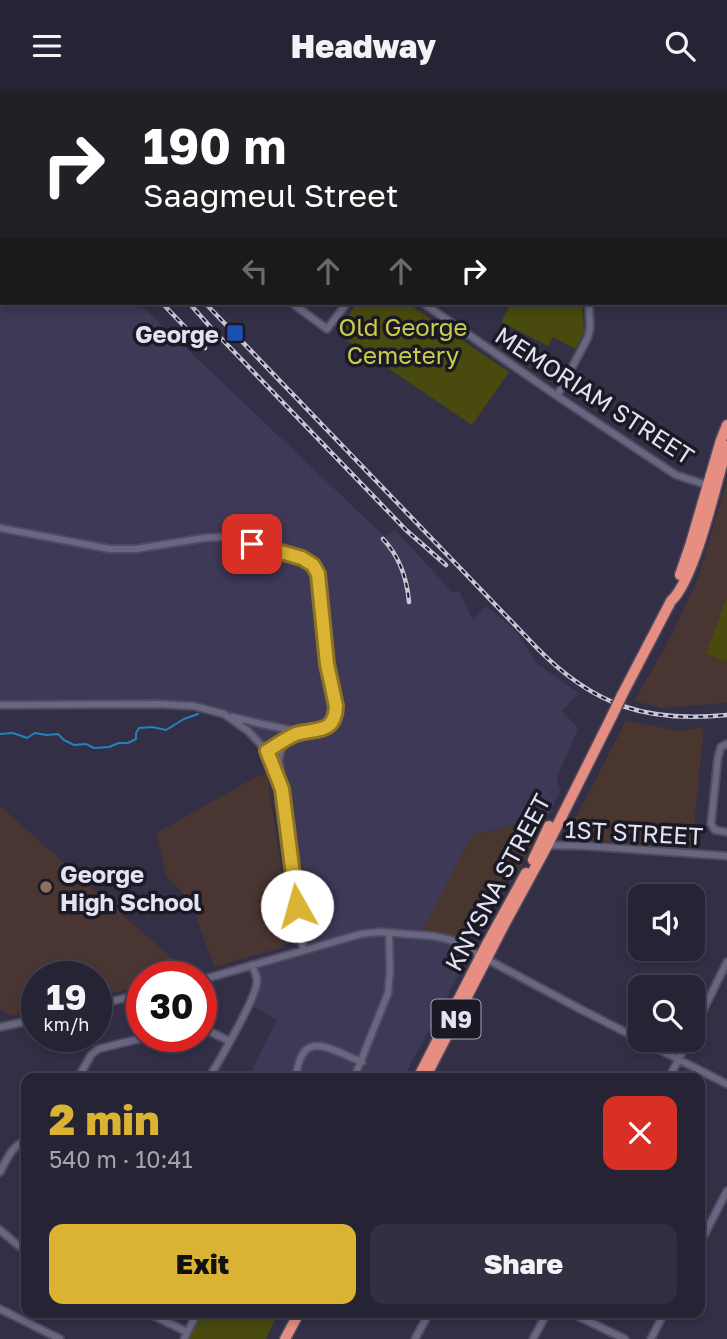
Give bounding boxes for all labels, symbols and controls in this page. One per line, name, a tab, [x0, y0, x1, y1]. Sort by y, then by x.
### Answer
icon: menu	[28, 27, 66, 65]
text: Headway	[291, 27, 436, 65]
icon: search	[661, 27, 699, 65]
text: 190 m	[143, 116, 286, 175]
icon: right	[28, 119, 119, 210]
text: Saagmeul Street	[143, 176, 399, 214]
icon: left	[236, 252, 274, 290]
icon: ahead	[309, 252, 347, 290]
icon: ahead	[382, 252, 420, 290]
icon: right	[455, 252, 493, 290]
park label: Old George Cemetery	[339, 312, 468, 369]
place label: George	[135, 319, 219, 348]
street label: MEMORIAM STREET	[490, 320, 700, 470]
marker: George	[225, 323, 245, 343]
pin	[222, 514, 282, 574]
icon: arrive	[233, 525, 271, 563]
street label: KNYSNA STREET	[438, 789, 556, 975]
street label: 1ST STREET	[564, 814, 704, 850]
place label: George High School	[60, 859, 201, 916]
position arrow	[260, 869, 334, 943]
marker: George High School	[38, 879, 54, 895]
map controls	[628, 884, 705, 1052]
button: sound	[628, 884, 705, 961]
speed limit sign: 30	[126, 961, 217, 1052]
button: search	[628, 975, 705, 1052]
text: 19	[46, 976, 87, 1018]
road number: N9	[432, 1000, 480, 1039]
text: km/h	[44, 1013, 89, 1035]
text: 2 min	[49, 1094, 160, 1144]
button: close	[603, 1096, 677, 1170]
text: 540 m · 10:41	[49, 1145, 193, 1173]
button: Exit	[49, 1224, 356, 1304]
button: Share	[370, 1224, 677, 1304]

